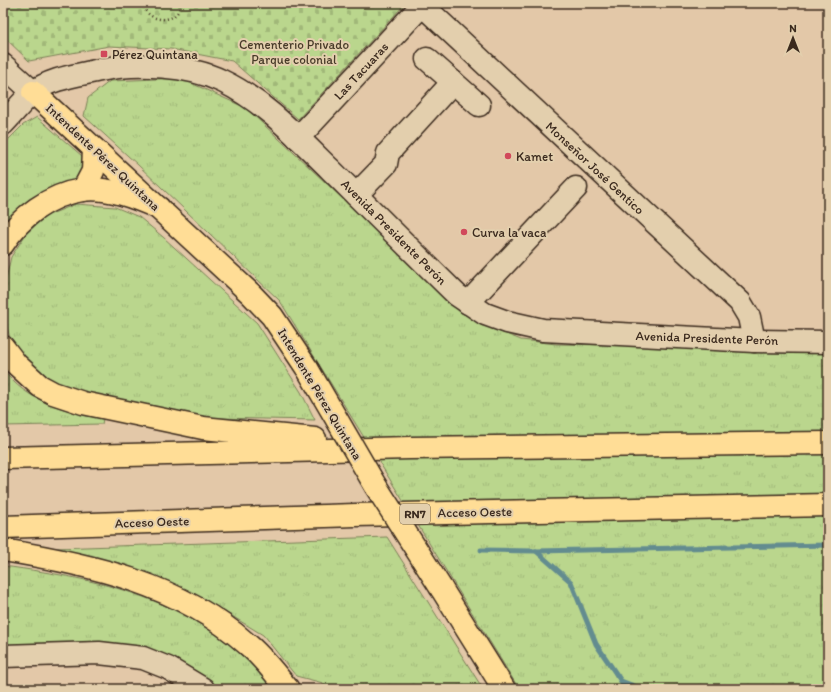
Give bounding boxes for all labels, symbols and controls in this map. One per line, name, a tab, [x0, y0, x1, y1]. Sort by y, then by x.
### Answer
north arrow	[773, 18, 813, 58]
text: N	[789, 22, 797, 35]
park label: Cementerio Privado Parque colonial	[239, 37, 349, 67]
street label: Las Tacuaras	[331, 39, 392, 103]
place label: Pérez Quintana	[112, 47, 198, 62]
marker: Pérez Quintana	[99, 49, 109, 59]
street label: Intendente Pérez Quintana	[43, 100, 164, 214]
street label: Monseñor José Gentico	[543, 119, 647, 218]
place label: Kamet	[516, 149, 553, 164]
marker: Kamet	[503, 151, 513, 161]
street label: Avenida Presidente Perón	[338, 176, 450, 288]
place label: Curva la vaca	[472, 225, 547, 240]
marker: Curva la vaca	[459, 227, 469, 237]
street label: Intendente Pérez Quintana	[275, 326, 366, 463]
street label: Avenida Presidente Perón	[635, 328, 779, 348]
road number: RN7	[400, 504, 430, 524]
street label: Acceso Oeste	[438, 504, 512, 520]
street label: Acceso Oeste	[115, 513, 189, 531]

